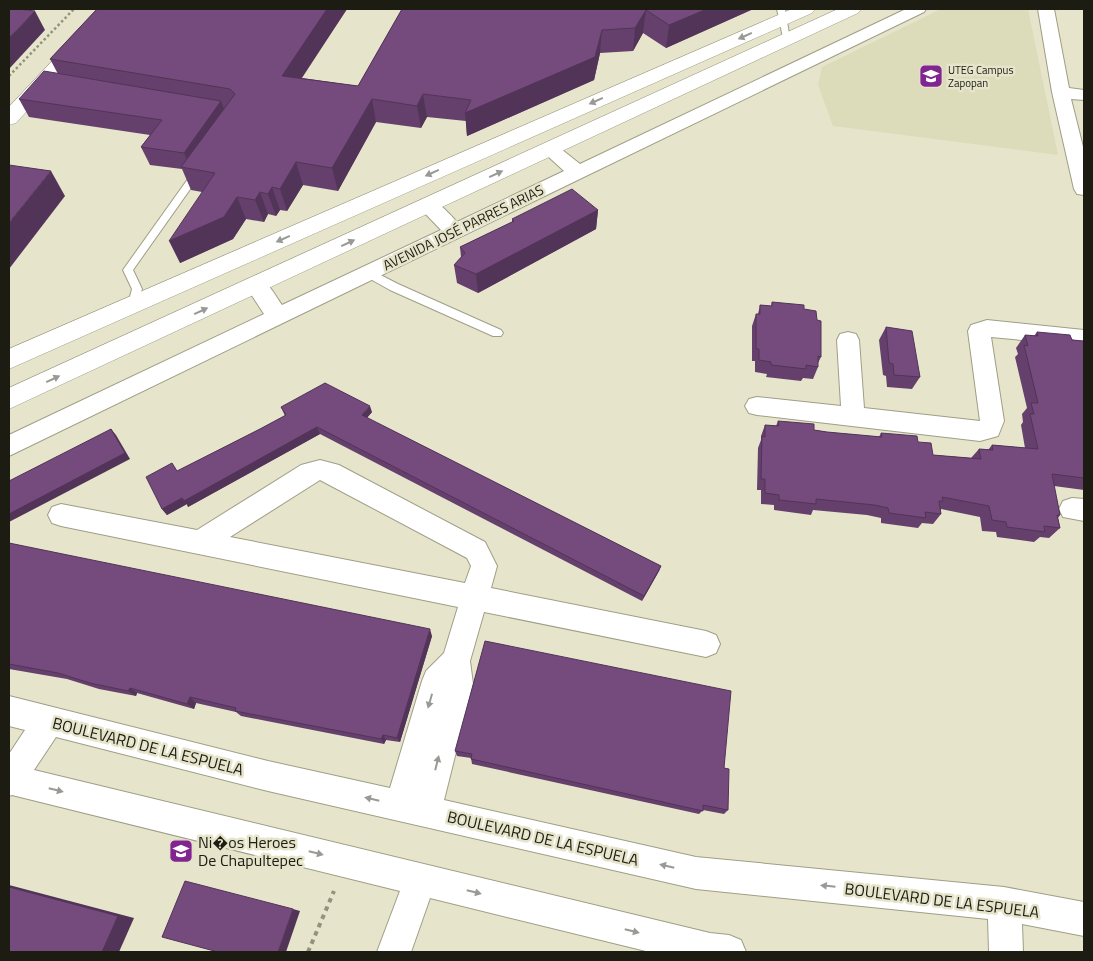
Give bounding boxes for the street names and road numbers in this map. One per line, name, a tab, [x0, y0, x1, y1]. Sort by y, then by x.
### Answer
street label: AVENIDA JOSÉ PARRES ARIAS	[379, 179, 547, 275]
street label: BOULEVARD DE LA ESPUELA	[50, 711, 246, 781]
street label: BOULEVARD DE LA ESPUELA	[445, 804, 642, 872]
street label: BOULEVARD DE LA ESPUELA	[843, 876, 1041, 924]

